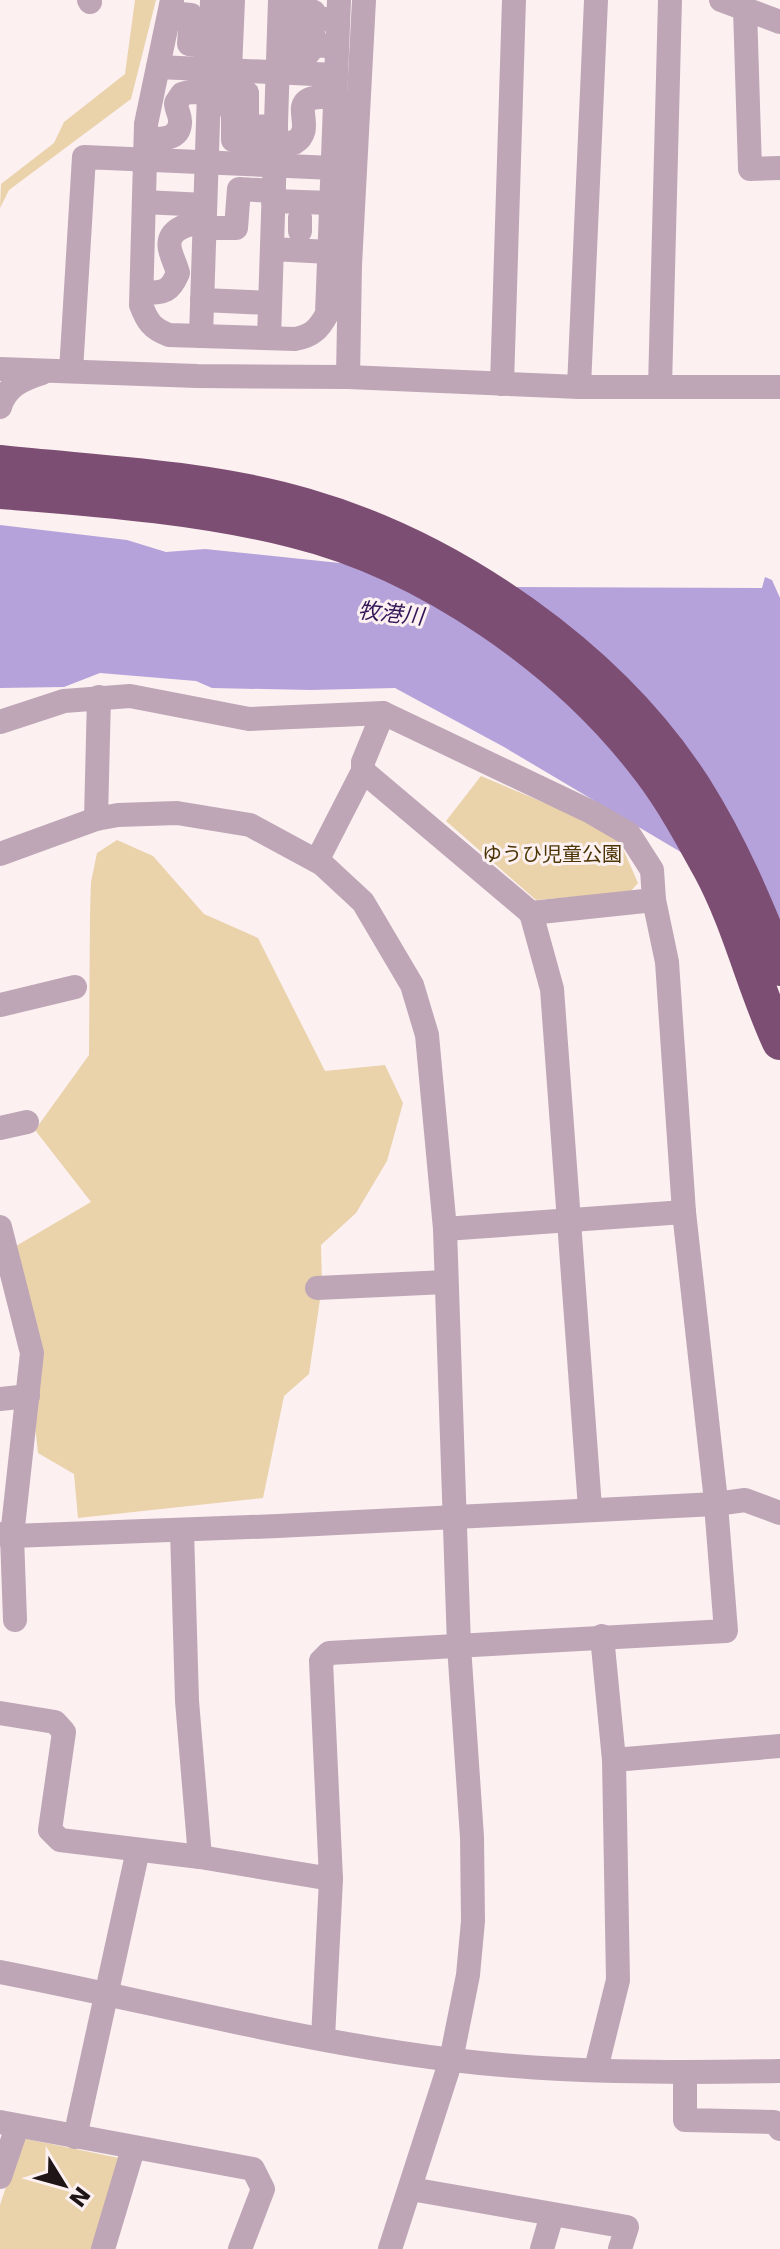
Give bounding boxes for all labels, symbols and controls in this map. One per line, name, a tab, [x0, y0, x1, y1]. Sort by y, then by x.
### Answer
water label: 牧港川	[357, 598, 427, 630]
park label: ゆうひ児童公園	[482, 842, 622, 866]
north arrow	[24, 2145, 104, 2225]
text: N	[64, 2182, 95, 2212]

